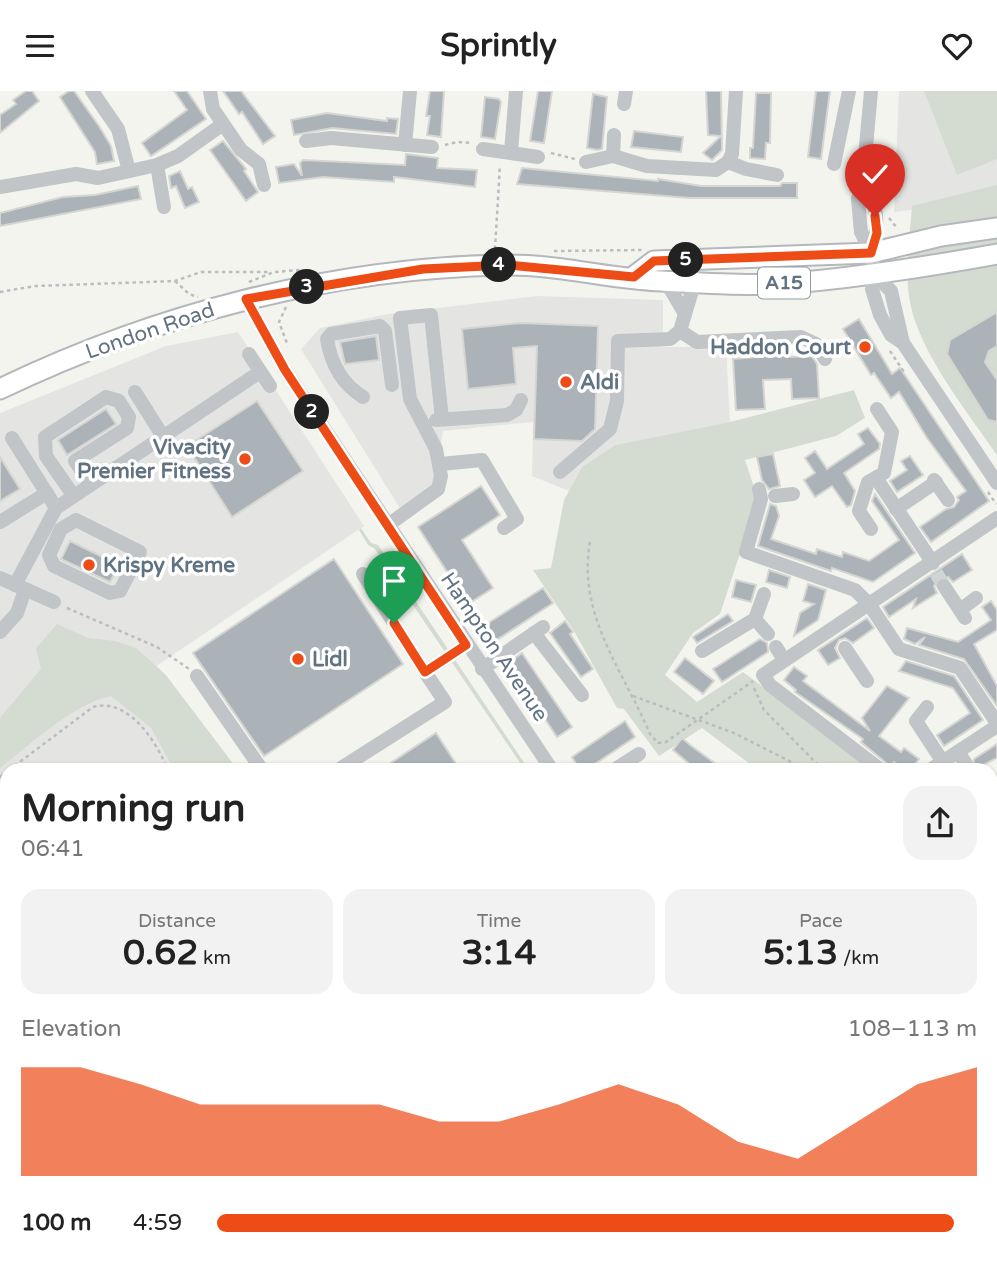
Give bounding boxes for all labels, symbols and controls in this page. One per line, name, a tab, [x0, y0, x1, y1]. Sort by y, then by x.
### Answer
icon: menu	[21, 27, 59, 65]
text: Sprintly	[440, 27, 557, 65]
icon: heart	[938, 27, 976, 65]
pin	[845, 144, 905, 216]
icon: check	[856, 155, 894, 193]
pin: 5	[668, 243, 704, 277]
pin: 4	[482, 247, 516, 283]
text: 5	[680, 248, 691, 270]
text: 4	[493, 253, 504, 275]
road number: A15	[758, 267, 810, 299]
pin: 3	[290, 269, 324, 305]
text: 3	[301, 275, 312, 297]
street label: London Road	[82, 297, 218, 365]
place label: Haddon Court	[710, 335, 851, 360]
marker: Haddon Court	[857, 339, 873, 355]
place label: Aldi	[580, 370, 619, 395]
marker: Aldi	[558, 374, 574, 390]
pin: 2	[294, 395, 330, 429]
text: 2	[306, 400, 317, 422]
place label: Vivacity Premier Fitness	[77, 435, 232, 484]
marker: Vivacity Premier Fitness	[237, 451, 253, 467]
pin	[364, 551, 424, 623]
place label: Krispy Kreme	[103, 553, 235, 578]
marker: Krispy Kreme	[81, 557, 97, 573]
icon: arrive	[375, 562, 413, 600]
street label: Hampton Avenue	[435, 568, 553, 726]
place label: Lidl	[312, 647, 348, 672]
marker: Lidl	[290, 651, 306, 667]
text: Morning run	[21, 786, 245, 832]
button: share	[903, 786, 977, 860]
text: 06:41	[21, 835, 85, 863]
text: Distance	[138, 910, 216, 932]
text: Time	[477, 910, 521, 932]
text: Pace	[799, 910, 843, 932]
text: 0.62	[123, 932, 198, 974]
text: 3:14	[461, 932, 537, 974]
text: 5:13	[763, 932, 838, 974]
text: km	[198, 947, 231, 969]
text: /km	[838, 947, 879, 969]
text: Elevation	[21, 1015, 122, 1043]
text: 108–113 m	[848, 1015, 977, 1043]
text: 100 m	[21, 1209, 91, 1237]
text: 4:59	[133, 1209, 182, 1237]

